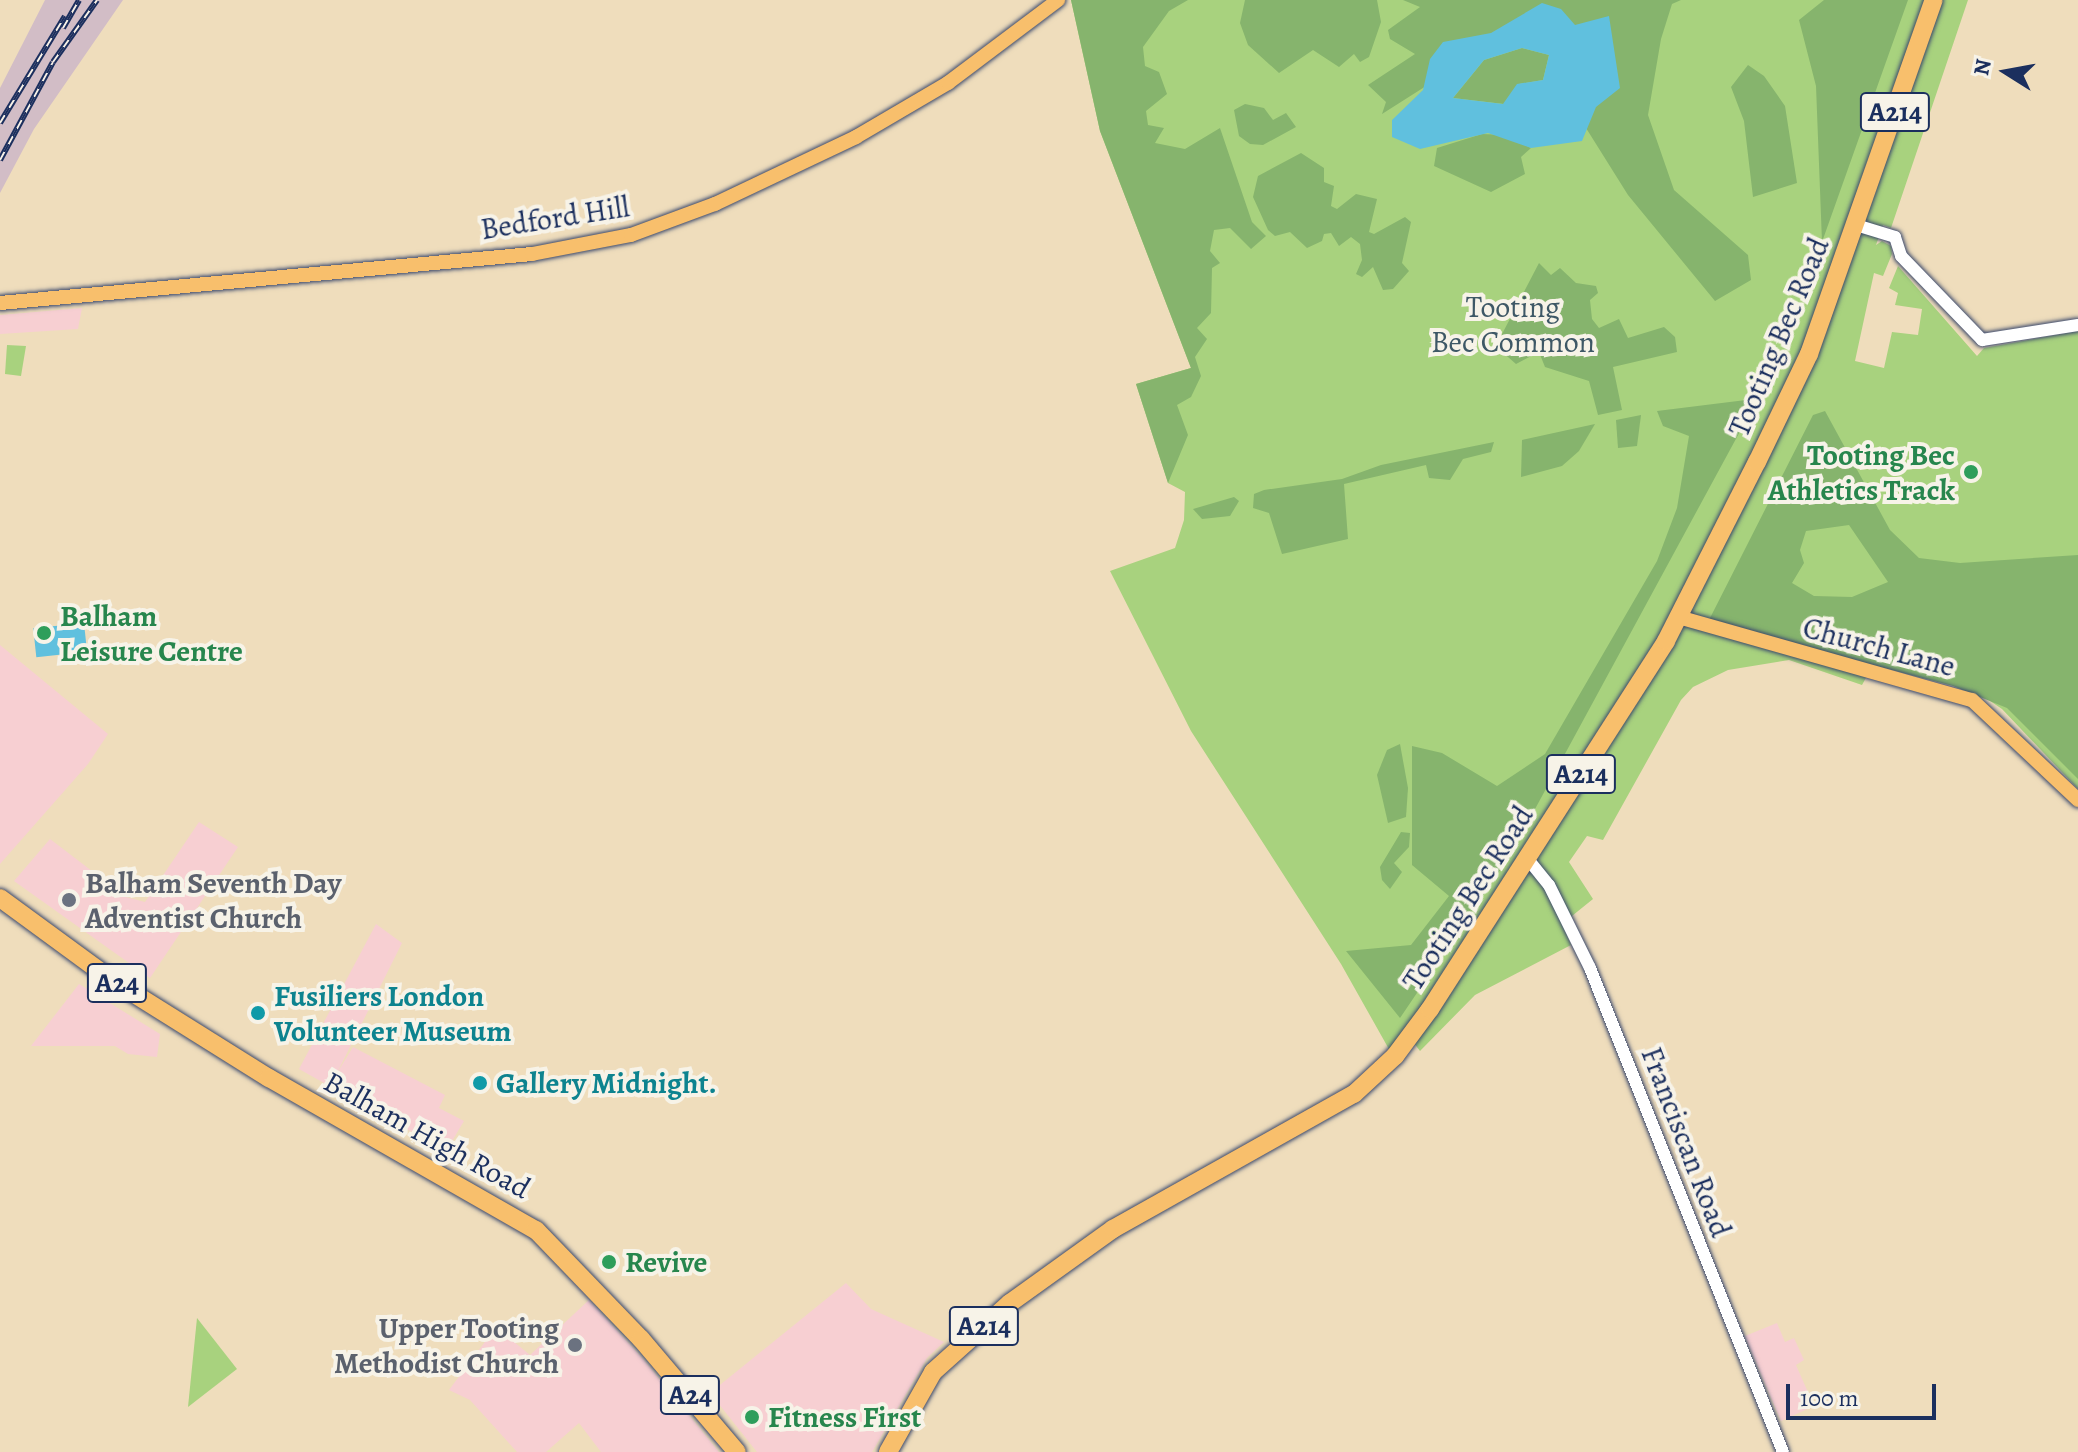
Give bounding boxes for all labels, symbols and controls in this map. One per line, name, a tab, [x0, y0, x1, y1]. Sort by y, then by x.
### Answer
north arrow	[1966, 32, 2046, 112]
text: N	[1966, 57, 1999, 78]
road number: A214	[1859, 88, 1931, 136]
street label: Bedford Hill	[478, 188, 632, 248]
street label: Tooting Bec Road	[1721, 232, 1837, 442]
park label: Tooting Bec Common	[1431, 289, 1595, 360]
place label: Tooting Bec Athletics Track	[1768, 437, 1955, 508]
marker: Tooting Bec Athletics Track	[1962, 463, 1980, 481]
place label: Balham Leisure Centre	[60, 598, 243, 668]
street label: Church Lane	[1799, 609, 1959, 685]
marker: Balham Leisure Centre	[35, 624, 53, 642]
road number: A214	[1545, 750, 1617, 798]
street label: Tooting Bec Road	[1395, 799, 1541, 997]
place label: Balham Seventh Day Adventist Church	[85, 865, 341, 936]
marker: Balham Seventh Day Adventist Church	[60, 891, 78, 909]
road number: A24	[85, 959, 149, 1007]
place label: Fusiliers London Volunteer Museum	[274, 978, 511, 1048]
marker: Fusiliers London Volunteer Museum	[249, 1004, 267, 1022]
street label: Franciscan Road	[1633, 1042, 1739, 1242]
street label: Balham High Road	[318, 1063, 536, 1207]
place label: Gallery Midnight.	[496, 1065, 717, 1101]
marker: Gallery Midnight.	[471, 1074, 489, 1092]
place label: Revive	[625, 1244, 707, 1280]
marker: Revive	[600, 1253, 618, 1271]
road number: A214	[948, 1302, 1020, 1350]
place label: Upper Tooting Methodist Church	[334, 1310, 559, 1380]
marker: Upper Tooting Methodist Church	[566, 1336, 584, 1354]
scale bar	[1790, 1368, 1940, 1418]
road number: A24	[658, 1371, 722, 1419]
text: 100 m	[1800, 1382, 1859, 1414]
place label: Fitness First	[768, 1399, 921, 1435]
marker: Fitness First	[743, 1408, 761, 1426]

